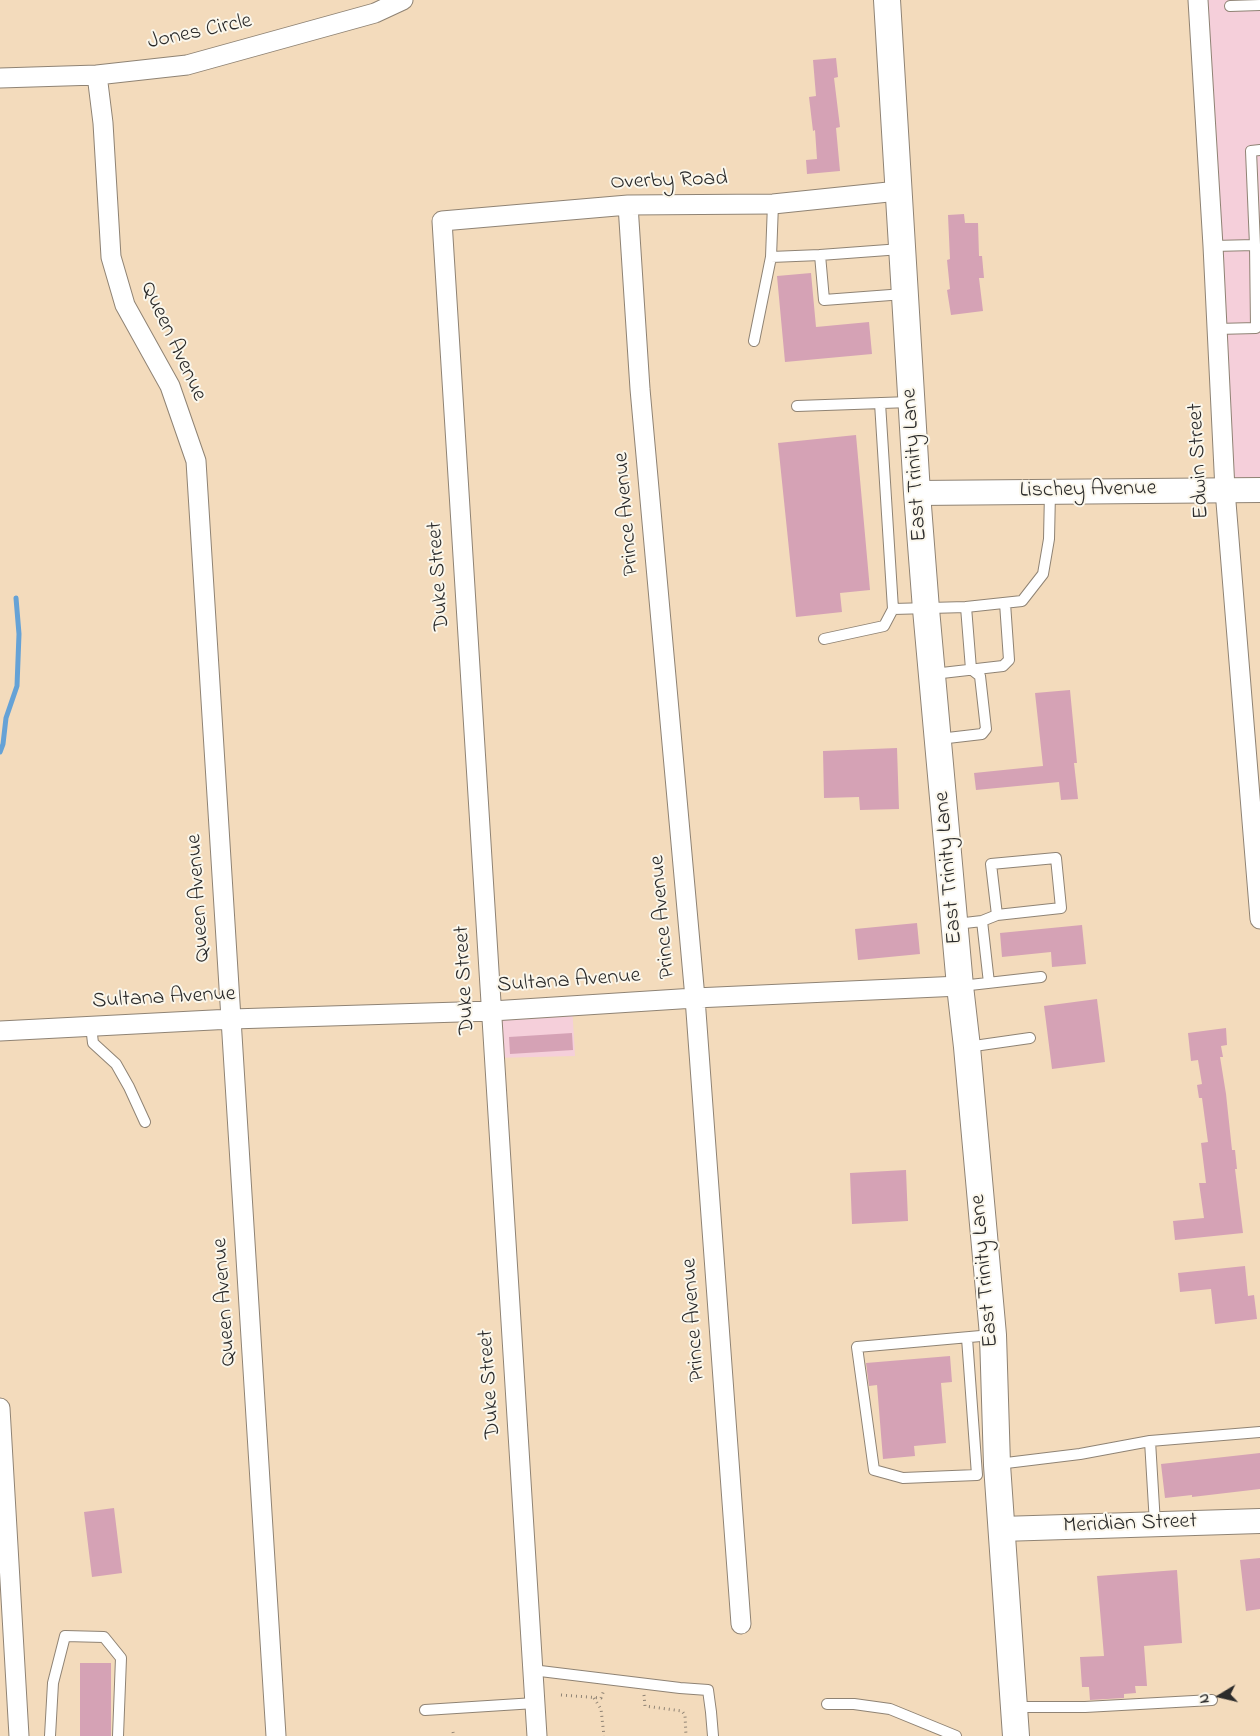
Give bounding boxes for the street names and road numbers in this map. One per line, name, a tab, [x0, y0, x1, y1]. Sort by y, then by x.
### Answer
street label: Jones Circle	[146, 9, 254, 57]
street label: Overby Road	[610, 167, 728, 197]
street label: Queen Avenue	[133, 278, 211, 406]
street label: East Trinity Lane	[897, 388, 935, 542]
street label: Edwin Street	[1184, 402, 1216, 520]
street label: Prince Avenue	[609, 451, 647, 577]
street label: Lischey Avenue	[1019, 477, 1157, 505]
street label: Duke Street	[423, 521, 457, 631]
street label: East Trinity Lane	[930, 790, 970, 946]
street label: Queen Avenue	[182, 833, 218, 963]
street label: Prince Avenue	[645, 854, 683, 980]
street label: Duke Street	[450, 925, 482, 1035]
street label: Sultana Avenue	[496, 964, 642, 1000]
street label: Sultana Avenue	[92, 982, 236, 1016]
street label: East Trinity Lane	[966, 1193, 1006, 1349]
street label: Queen Avenue	[208, 1237, 244, 1367]
street label: Prince Avenue	[678, 1257, 712, 1383]
street label: Duke Street	[474, 1329, 508, 1439]
street label: Meridian Street	[1063, 1509, 1197, 1541]

